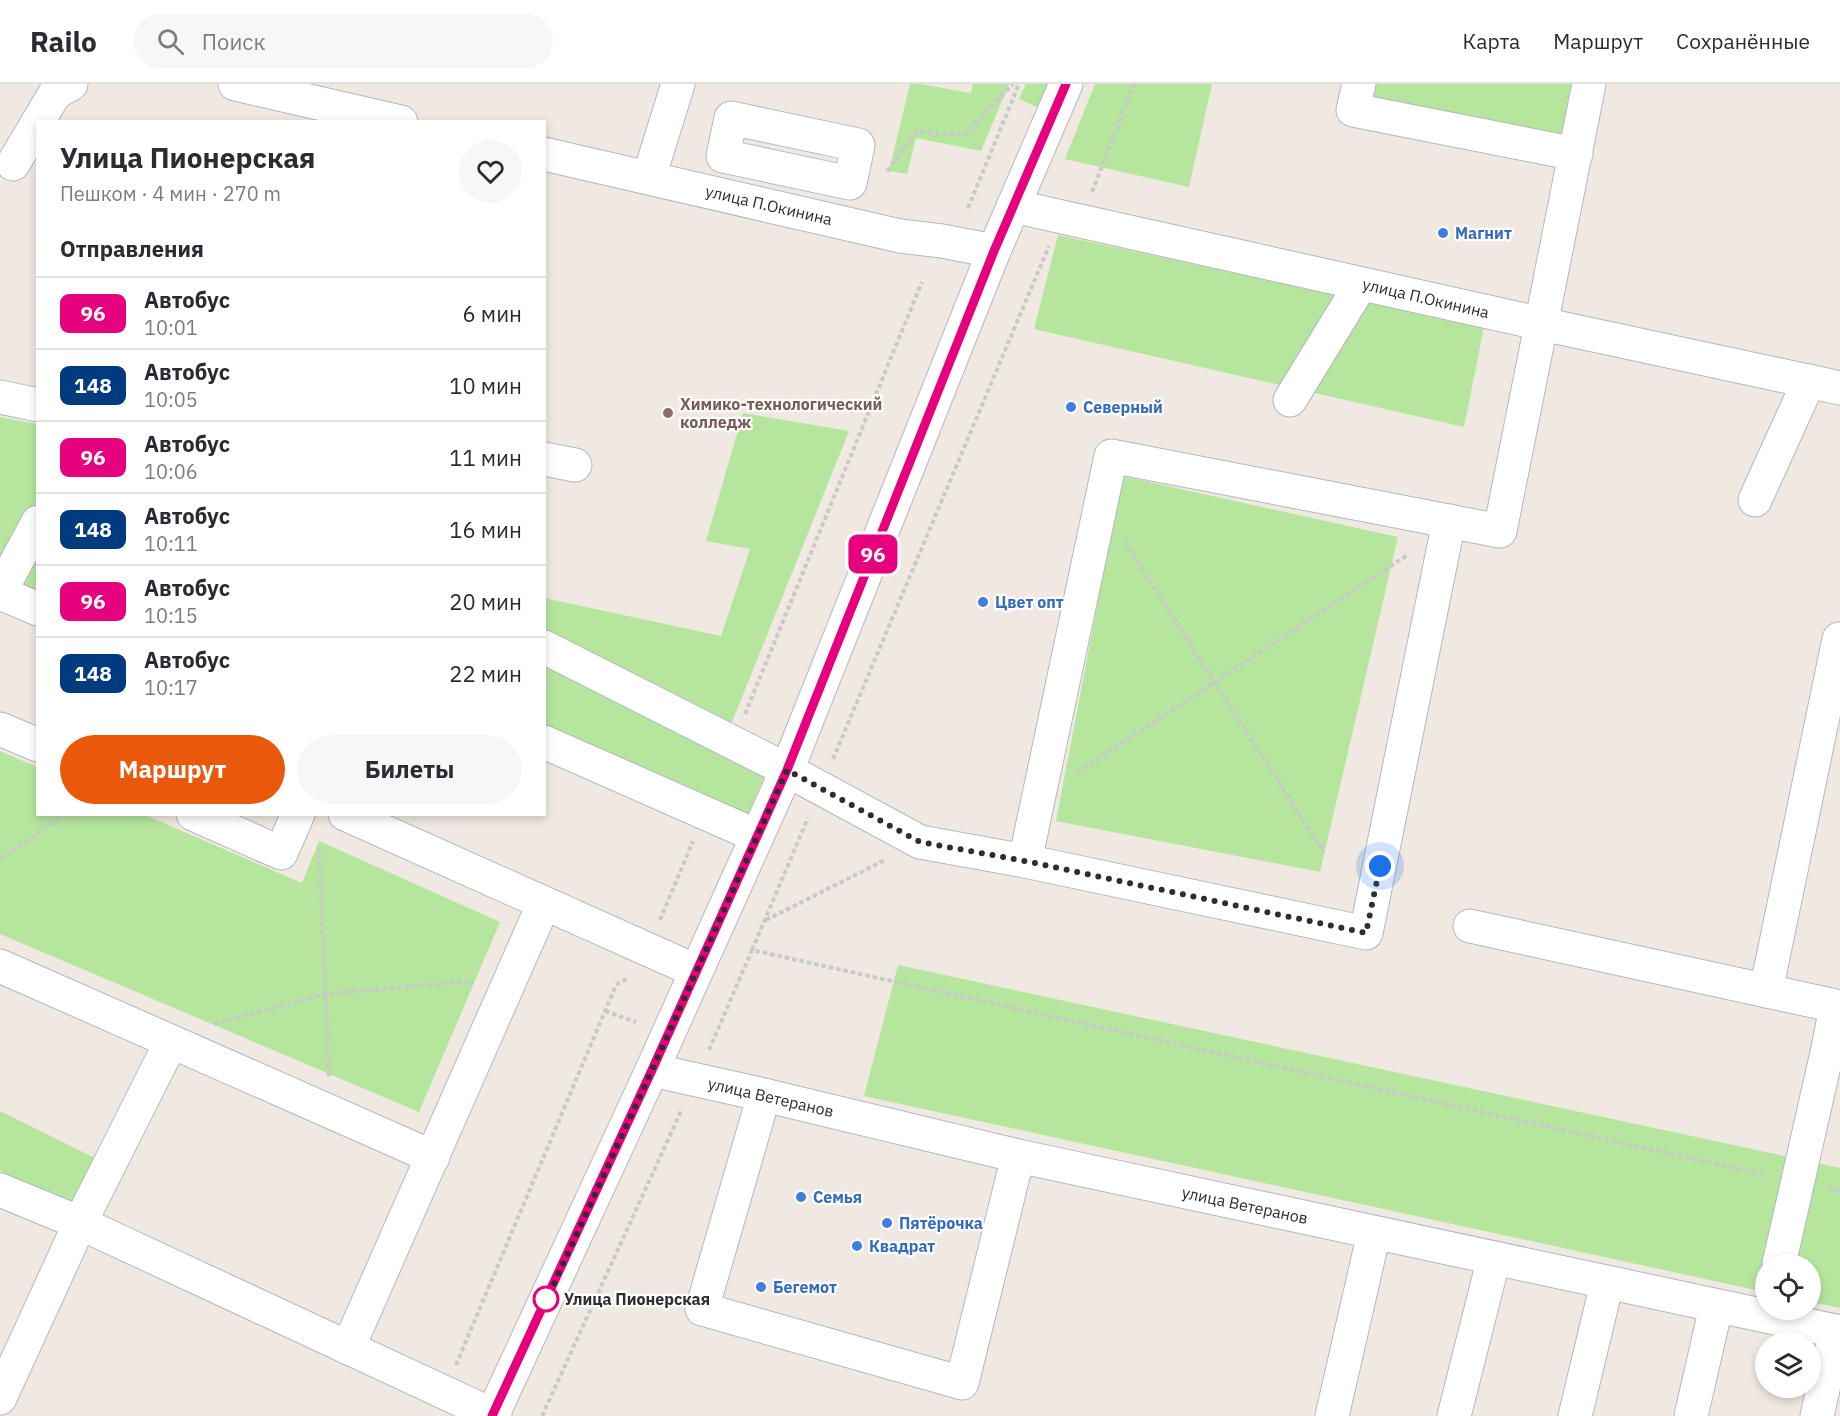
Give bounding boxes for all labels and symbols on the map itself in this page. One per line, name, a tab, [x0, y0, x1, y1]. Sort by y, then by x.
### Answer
street label: улица П.Окинина	[704, 181, 835, 229]
place label: Магнит	[1455, 223, 1512, 243]
marker: Магнит	[1436, 226, 1450, 240]
street label: улица П.Окинина	[1361, 274, 1492, 322]
place label: Химико-технологический колледж	[680, 394, 882, 432]
place label: Северный	[1083, 397, 1163, 417]
marker: Северный	[1064, 400, 1078, 414]
marker: Химико-технологический колледж	[661, 406, 675, 420]
line badge: 96	[846, 534, 900, 574]
place label: Цвет опт	[995, 592, 1064, 612]
marker: Цвет опт	[976, 595, 990, 609]
your location	[1365, 851, 1395, 881]
street label: улица Ветеранов	[706, 1073, 836, 1121]
street label: улица Ветеранов	[1180, 1182, 1310, 1228]
place label: Семья	[813, 1187, 862, 1207]
marker: Семья	[794, 1190, 808, 1204]
place label: Пятёрочка	[899, 1213, 983, 1233]
marker: Пятёрочка	[880, 1216, 894, 1230]
place label: Квадрат	[869, 1236, 935, 1256]
marker: Квадрат	[850, 1239, 864, 1253]
place label: Бегемот	[773, 1277, 837, 1297]
marker: Бегемот	[754, 1280, 768, 1294]
marker: Улица Пионерская	[533, 1286, 559, 1312]
place label: Улица Пионерская	[564, 1289, 710, 1309]

